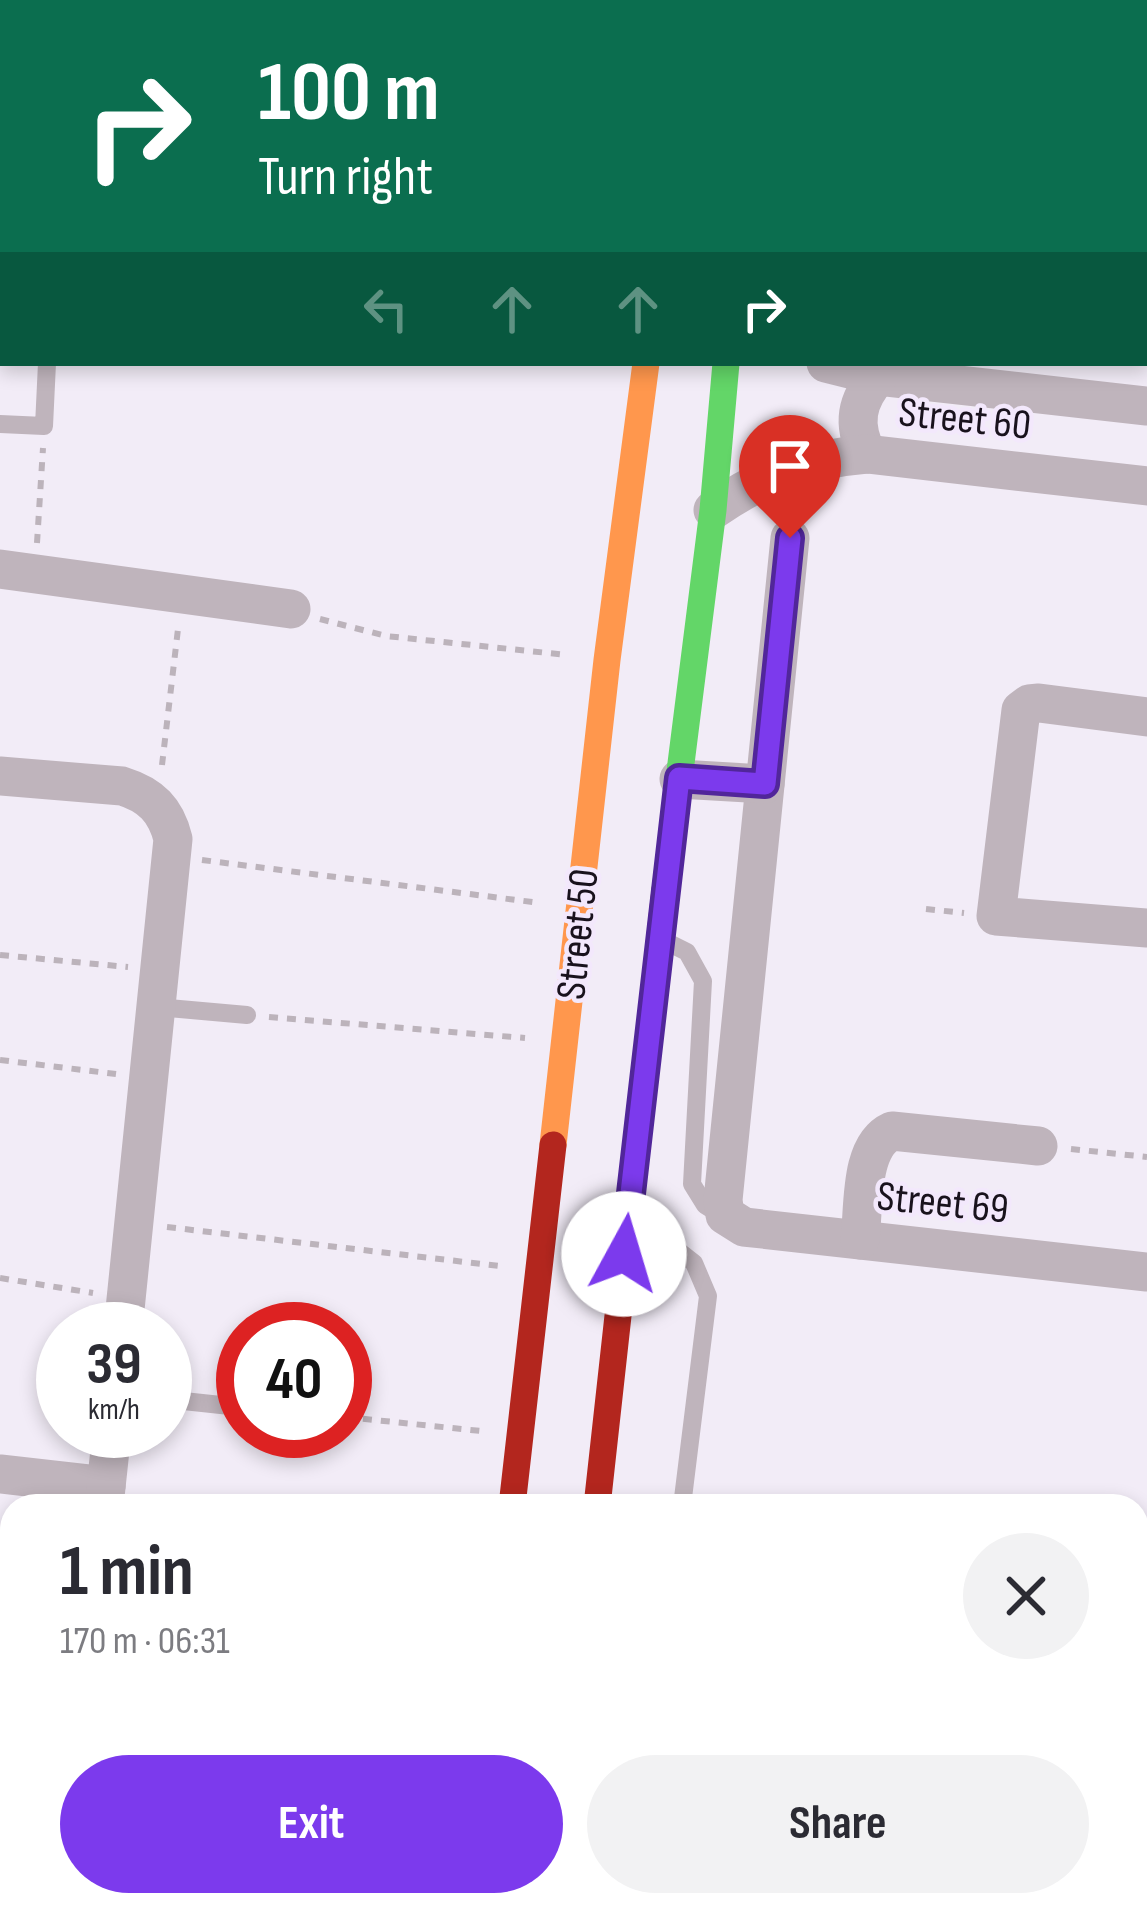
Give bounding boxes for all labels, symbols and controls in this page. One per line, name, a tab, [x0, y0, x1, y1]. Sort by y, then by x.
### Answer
text: 100 m	[258, 43, 440, 144]
icon: right	[60, 48, 216, 204]
text: Turn right	[258, 145, 433, 210]
icon: left	[353, 276, 419, 342]
icon: ahead	[479, 276, 545, 342]
icon: ahead	[605, 276, 671, 342]
icon: right	[731, 276, 797, 342]
street label: Street 60	[896, 387, 1033, 452]
pin	[739, 415, 841, 538]
icon: arrive	[757, 433, 823, 499]
street label: Street 50	[546, 867, 611, 1002]
street label: Street 69	[874, 1171, 1011, 1236]
position arrow	[561, 1191, 687, 1317]
speed limit sign: 40	[216, 1302, 372, 1458]
text: 39	[86, 1329, 142, 1401]
text: km/h	[88, 1392, 140, 1428]
text: 1 min	[60, 1529, 194, 1616]
button: close	[963, 1533, 1089, 1659]
text: 170 m · 06:31	[60, 1618, 230, 1665]
button: Exit	[60, 1755, 563, 1893]
button: Share	[587, 1755, 1089, 1893]

